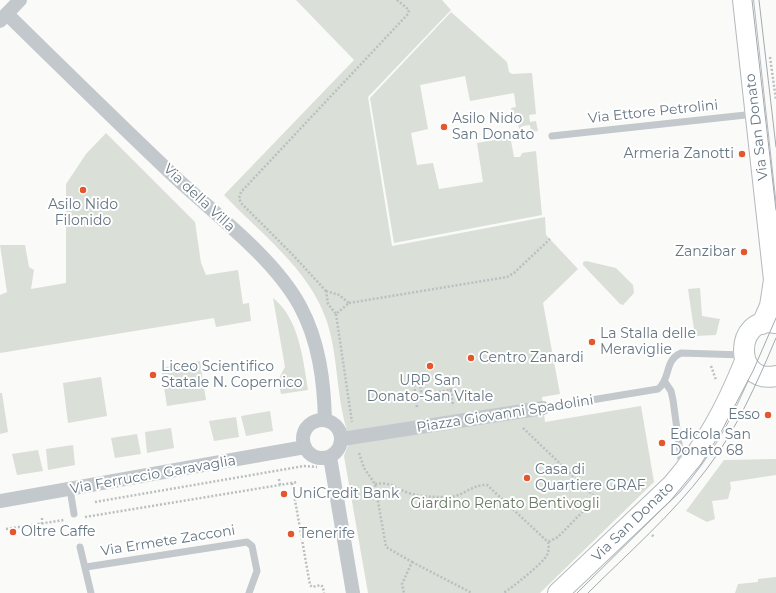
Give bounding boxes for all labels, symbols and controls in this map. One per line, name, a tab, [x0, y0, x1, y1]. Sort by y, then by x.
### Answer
street label: Via San Donato	[742, 73, 772, 181]
street label: Via Ettore Petrolini	[587, 97, 719, 127]
place label: Asilo Nido San Donato	[452, 111, 534, 144]
marker: Asilo Nido San Donato	[439, 122, 449, 132]
place label: Armeria Zanotti	[623, 146, 734, 162]
marker: Armeria Zanotti	[737, 149, 747, 159]
street label: Via della Villa	[160, 161, 238, 235]
marker: Asilo Nido Filonido	[78, 185, 88, 195]
place label: Asilo Nido Filonido	[48, 197, 118, 230]
place label: Zanzibar	[675, 244, 736, 260]
marker: Zanzibar	[739, 247, 749, 257]
place label: La Stalla delle Meraviglie	[600, 326, 696, 358]
marker: La Stalla delle Meraviglie	[587, 337, 597, 347]
place label: Centro Zanardi	[479, 350, 584, 366]
marker: Centro Zanardi	[466, 353, 476, 363]
place label: Liceo Scientifico Statale N. Copernico	[161, 359, 302, 392]
marker: URP San Donato-San Vitale	[425, 361, 435, 371]
marker: Liceo Scientifico Statale N. Copernico	[148, 370, 158, 380]
place label: URP San Donato-San Vitale	[367, 373, 493, 406]
street label: Piazza Giovanni Spadolini	[415, 392, 595, 436]
place label: Esso	[728, 407, 760, 423]
marker: Esso	[763, 410, 773, 420]
place label: Edicola San Donato 68	[670, 427, 751, 460]
marker: Edicola San Donato 68	[657, 438, 667, 448]
street label: Via Ferruccio Garavaglia	[69, 452, 237, 498]
place label: Casa di Quartiere GRAF	[535, 462, 646, 494]
marker: Casa di Quartiere GRAF	[522, 473, 532, 483]
street label: Via San Donato	[589, 479, 677, 565]
place label: UniCredit Bank	[292, 486, 399, 502]
marker: UniCredit Bank	[279, 489, 289, 499]
park label: Giardino Renato Bentivogli	[411, 496, 599, 512]
street label: Via Ermete Zacconi	[100, 522, 236, 560]
place label: Oltre Caffe	[21, 524, 96, 540]
place label: Tenerife	[299, 526, 355, 542]
marker: Oltre Caffe	[8, 527, 18, 537]
marker: Tenerife	[286, 529, 296, 539]

